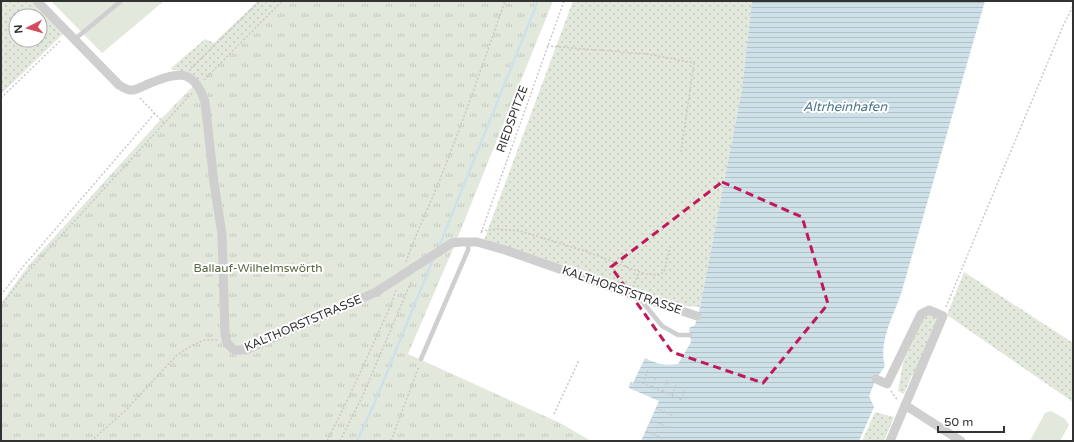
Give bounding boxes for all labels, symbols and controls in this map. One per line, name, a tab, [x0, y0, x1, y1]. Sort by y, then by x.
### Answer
north arrow	[8, 8, 48, 48]
text: N	[12, 24, 25, 34]
street label: RIEDSPITZE	[493, 83, 531, 154]
water label: Altrheinhafen	[803, 99, 888, 115]
park label: Ballauf-Wilhelmswörth	[193, 261, 323, 275]
street label: KALTHORSTSTRASSE	[560, 263, 684, 317]
street label: KALTHORSTSTRASSE	[242, 292, 364, 354]
scale bar	[938, 408, 1004, 434]
text: 50 m	[944, 415, 973, 429]

